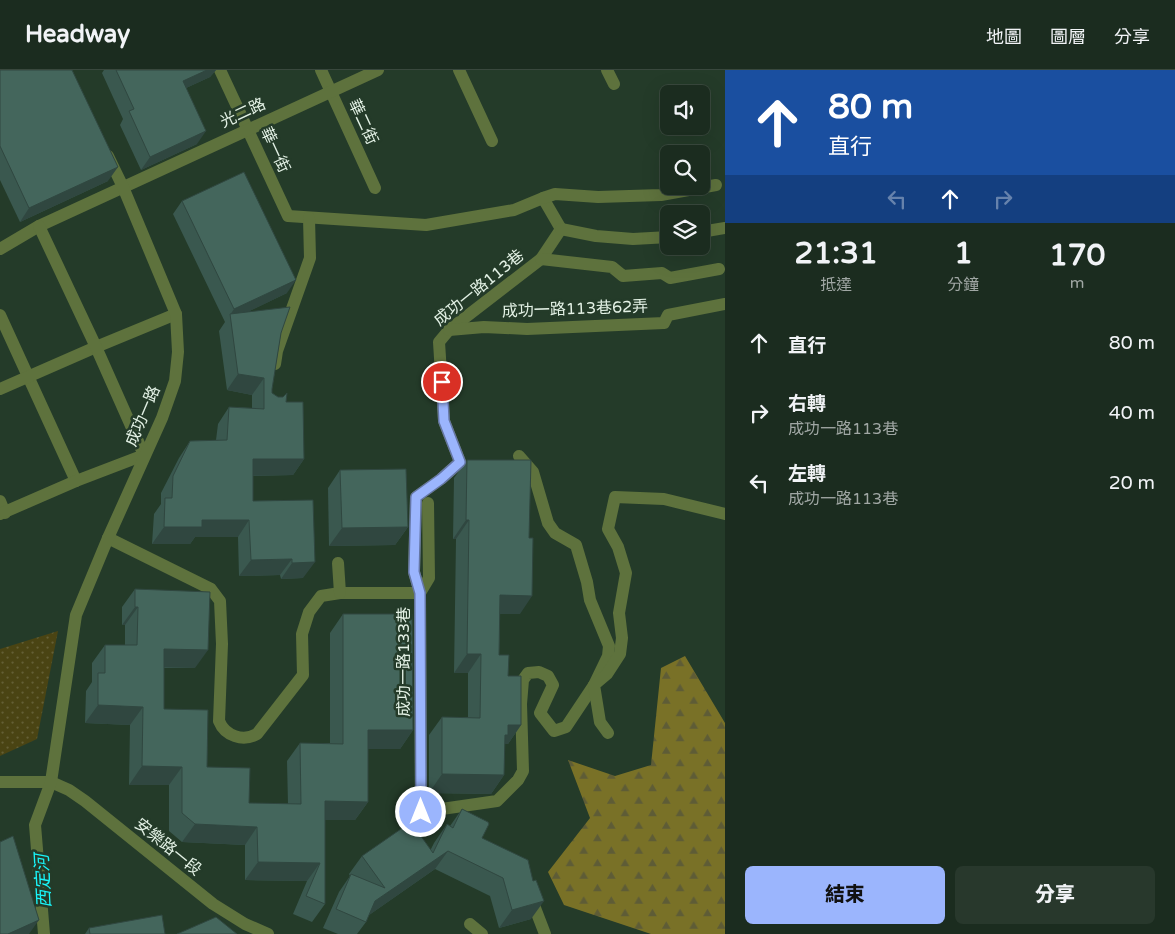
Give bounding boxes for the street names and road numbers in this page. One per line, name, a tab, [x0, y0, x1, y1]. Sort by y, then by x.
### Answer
street label: 光二路	[217, 94, 269, 132]
street label: 華二街	[344, 96, 382, 148]
street label: 華一街	[256, 124, 294, 176]
street label: 成功一路113巷	[430, 246, 528, 330]
street label: 成功一路113巷62弄	[502, 296, 648, 322]
street label: 成功一路	[121, 383, 165, 449]
street label: 成功一路133巷	[394, 607, 414, 717]
street label: 安樂路一段	[131, 814, 205, 880]

